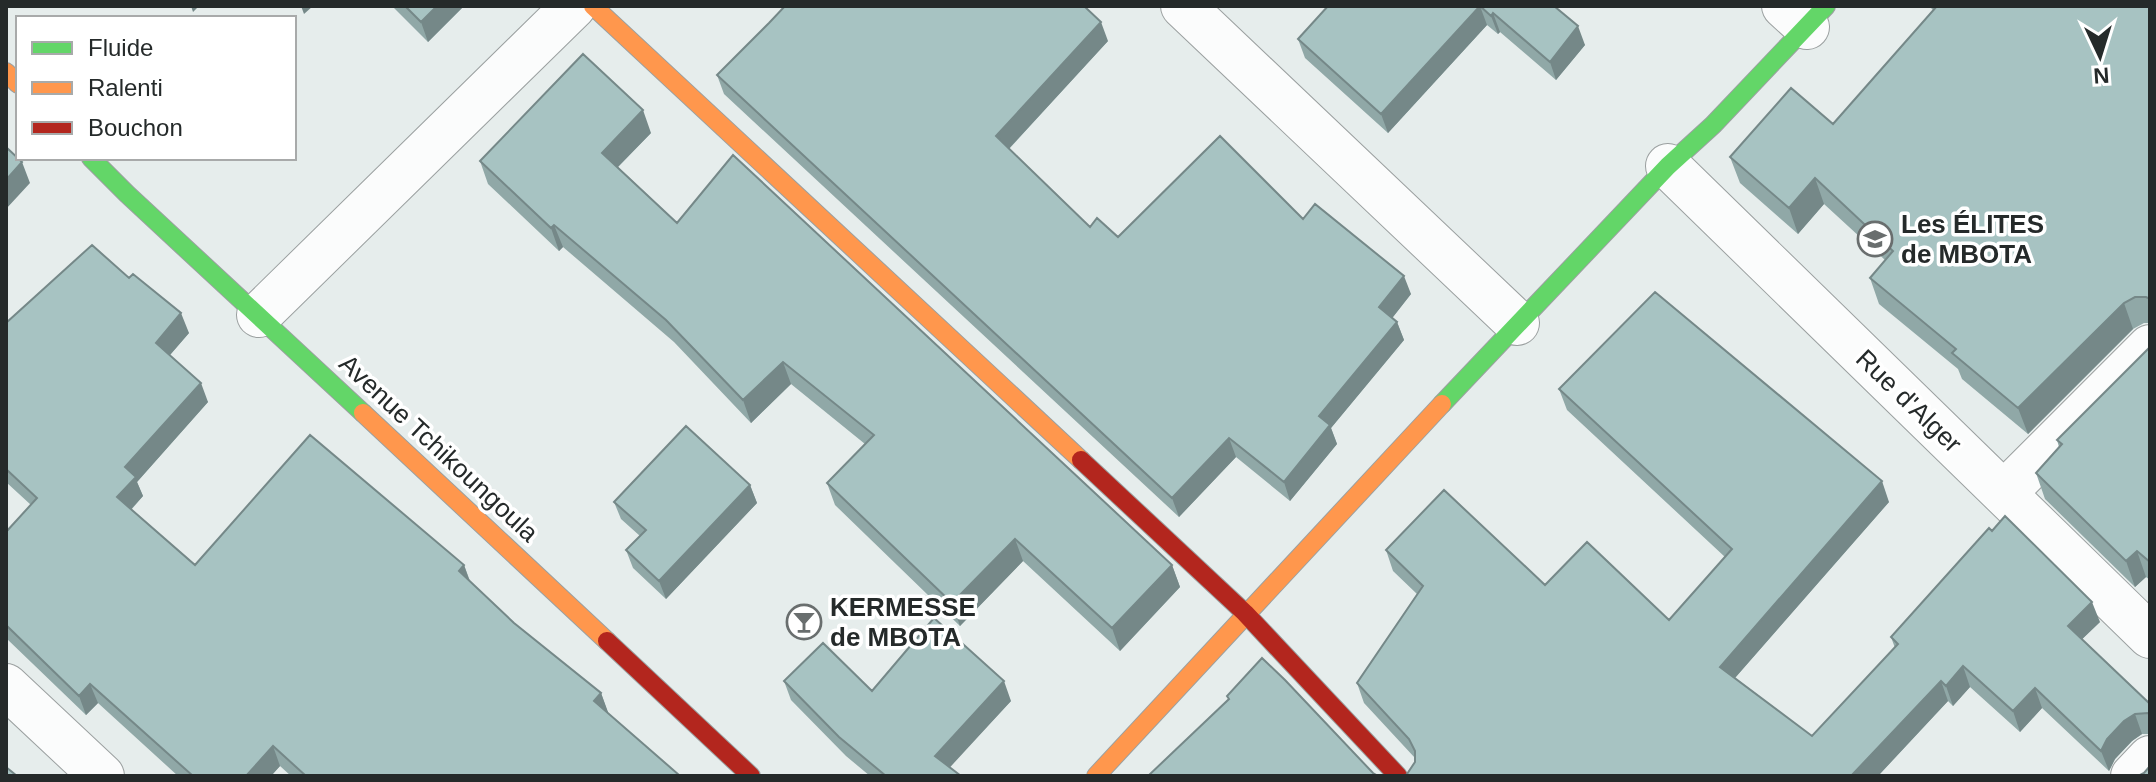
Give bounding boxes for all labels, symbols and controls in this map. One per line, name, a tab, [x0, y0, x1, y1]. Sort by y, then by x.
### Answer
legend	[16, 16, 296, 160]
north arrow	[2060, 16, 2140, 96]
text: Fluide	[88, 34, 153, 61]
text: N	[2093, 62, 2110, 88]
text: Ralenti	[88, 74, 163, 101]
text: Bouchon	[88, 114, 183, 141]
place label: Les ÉLITES de MBOTA	[1901, 209, 2044, 269]
school or university icon: Les ÉLITES de MBOTA	[1856, 220, 1894, 258]
street label: Rue d'Alger	[1850, 343, 1968, 459]
street label: Avenue Tchikoungoula	[333, 348, 545, 548]
place label: KERMESSE de MBOTA	[830, 592, 976, 652]
bar icon: KERMESSE de MBOTA	[785, 603, 823, 641]

